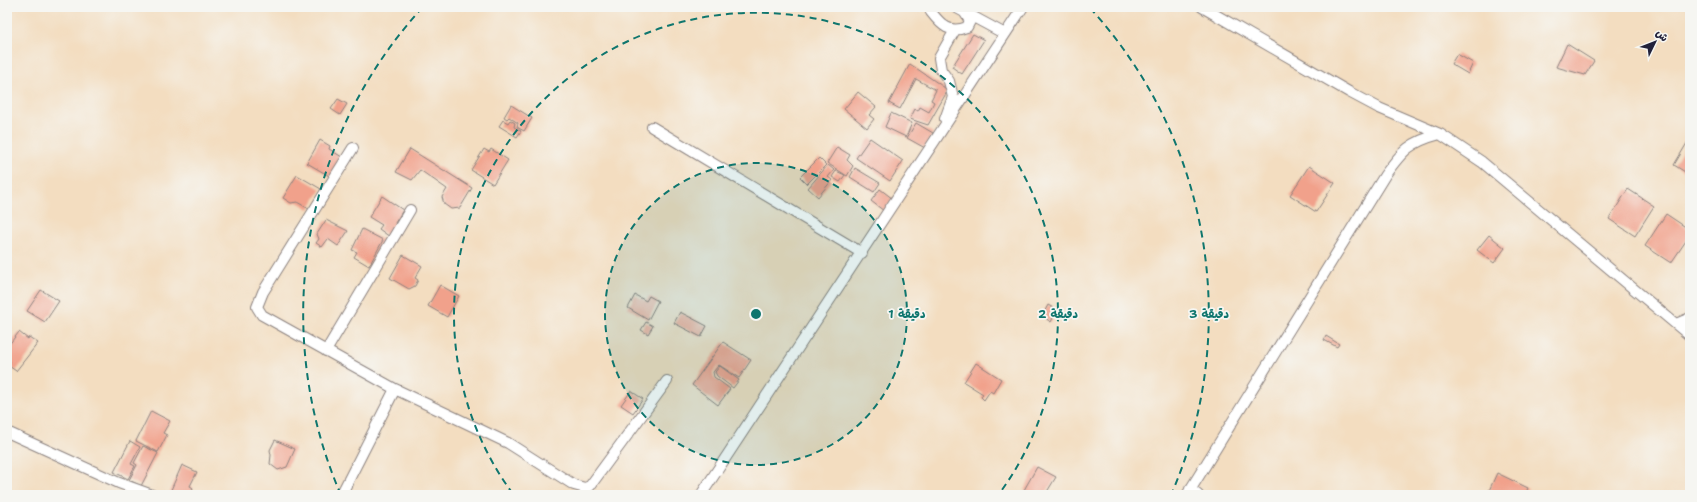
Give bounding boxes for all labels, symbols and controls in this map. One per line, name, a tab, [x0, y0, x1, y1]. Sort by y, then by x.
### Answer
north arrow	[1635, 22, 1675, 62]
text: ش	[1652, 26, 1672, 45]
text: 1 دقيقة	[888, 306, 926, 322]
text: 2 دقيقة	[1038, 306, 1079, 322]
text: 3 دقيقة	[1189, 306, 1230, 322]
centre of rings	[749, 307, 763, 321]

